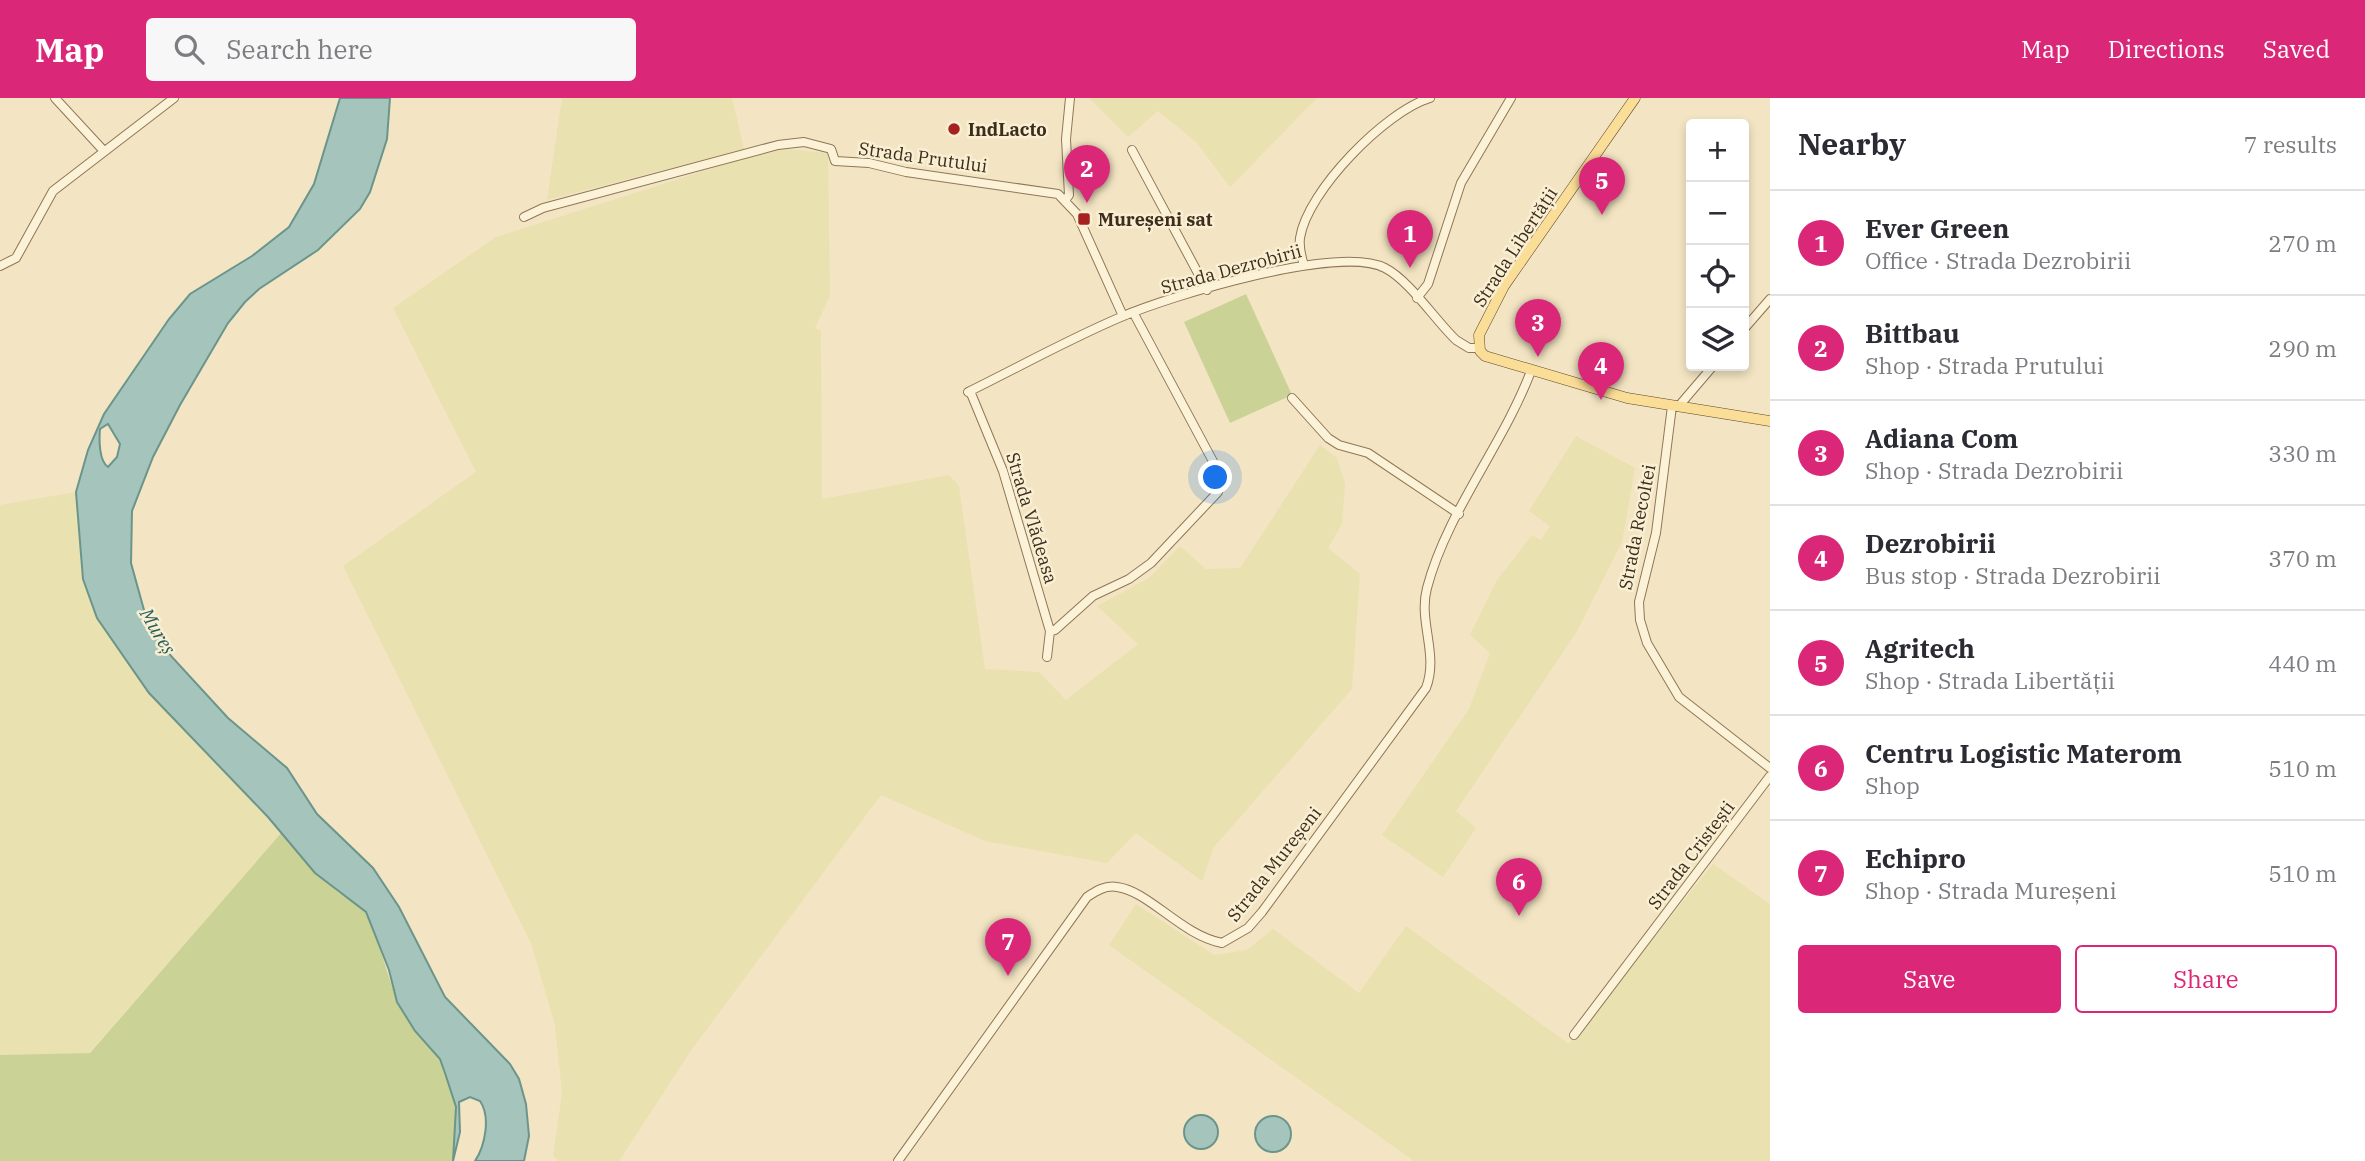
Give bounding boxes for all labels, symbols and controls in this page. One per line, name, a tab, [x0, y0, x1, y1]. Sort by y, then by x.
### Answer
search box	[146, 18, 636, 81]
text: Map	[35, 28, 104, 71]
icon: search	[170, 30, 208, 68]
text: Search here	[226, 32, 373, 66]
text: Map	[2021, 33, 2070, 65]
text: Directions	[2108, 33, 2225, 65]
text: Saved	[2263, 33, 2330, 65]
place label: IndLacto	[968, 118, 1047, 141]
map controls	[1686, 119, 1749, 371]
button: +	[1686, 119, 1749, 182]
marker: IndLacto	[946, 121, 962, 137]
text: Nearby	[1798, 124, 1906, 163]
text: 7 results	[2244, 129, 2337, 159]
street label: Strada Prutului	[857, 137, 989, 177]
pin: 2	[1064, 145, 1110, 203]
pin: 5	[1579, 157, 1625, 215]
street label: Strada Libertății	[1468, 182, 1563, 311]
button: −	[1686, 182, 1749, 245]
place label: Mureșeni sat	[1098, 208, 1213, 232]
pin: 1	[1387, 210, 1433, 268]
marker: Mureșeni sat	[1076, 211, 1092, 227]
text: Ever Green	[1865, 211, 2009, 245]
text: 1	[1814, 228, 1828, 258]
text: 270 m	[2268, 228, 2337, 258]
street label: Strada Dezrobirii	[1158, 239, 1304, 299]
button: locate	[1686, 245, 1749, 308]
text: Office · Strada Dezrobirii	[1865, 245, 2131, 275]
pin: 3	[1515, 299, 1561, 357]
button: layers	[1686, 308, 1749, 371]
text: Bittbau	[1865, 316, 1960, 350]
text: 2	[1814, 333, 1828, 363]
text: 290 m	[2268, 333, 2337, 363]
pin: 4	[1578, 342, 1624, 400]
text: Shop · Strada Prutului	[1865, 350, 2104, 380]
text: Adiana Com	[1865, 421, 2018, 455]
text: 3	[1814, 438, 1828, 468]
text: 330 m	[2268, 438, 2337, 468]
street label: Strada Vlădeasa	[1001, 450, 1063, 587]
text: Shop · Strada Dezrobirii	[1865, 455, 2123, 485]
your location	[1198, 460, 1232, 494]
street label: Strada Recoltei	[1614, 462, 1661, 592]
text: Dezrobirii	[1865, 526, 1996, 560]
text: 4	[1814, 543, 1828, 573]
text: 370 m	[2268, 543, 2337, 573]
text: Bus stop · Strada Dezrobirii	[1865, 560, 2161, 590]
water label: Mureș	[134, 603, 181, 658]
text: Agritech	[1865, 631, 1975, 665]
text: 5	[1814, 648, 1828, 678]
text: 440 m	[2268, 648, 2337, 678]
text: Shop · Strada Libertății	[1865, 665, 2115, 695]
text: Centru Logistic Materom	[1865, 736, 2182, 770]
text: 6	[1814, 753, 1828, 783]
text: 510 m	[2268, 753, 2337, 783]
text: Shop	[1865, 770, 1920, 800]
street label: Strada Cristești	[1643, 796, 1740, 914]
street label: Strada Mureșeni	[1222, 802, 1326, 926]
text: Echipro	[1865, 841, 1966, 875]
pin: 6	[1496, 858, 1542, 916]
text: 7	[1814, 858, 1828, 888]
text: 510 m	[2268, 858, 2337, 888]
text: Shop · Strada Mureșeni	[1865, 875, 2117, 905]
pin: 7	[985, 918, 1031, 976]
button: Save	[1798, 945, 2061, 1013]
button: Share	[2075, 945, 2337, 1013]

